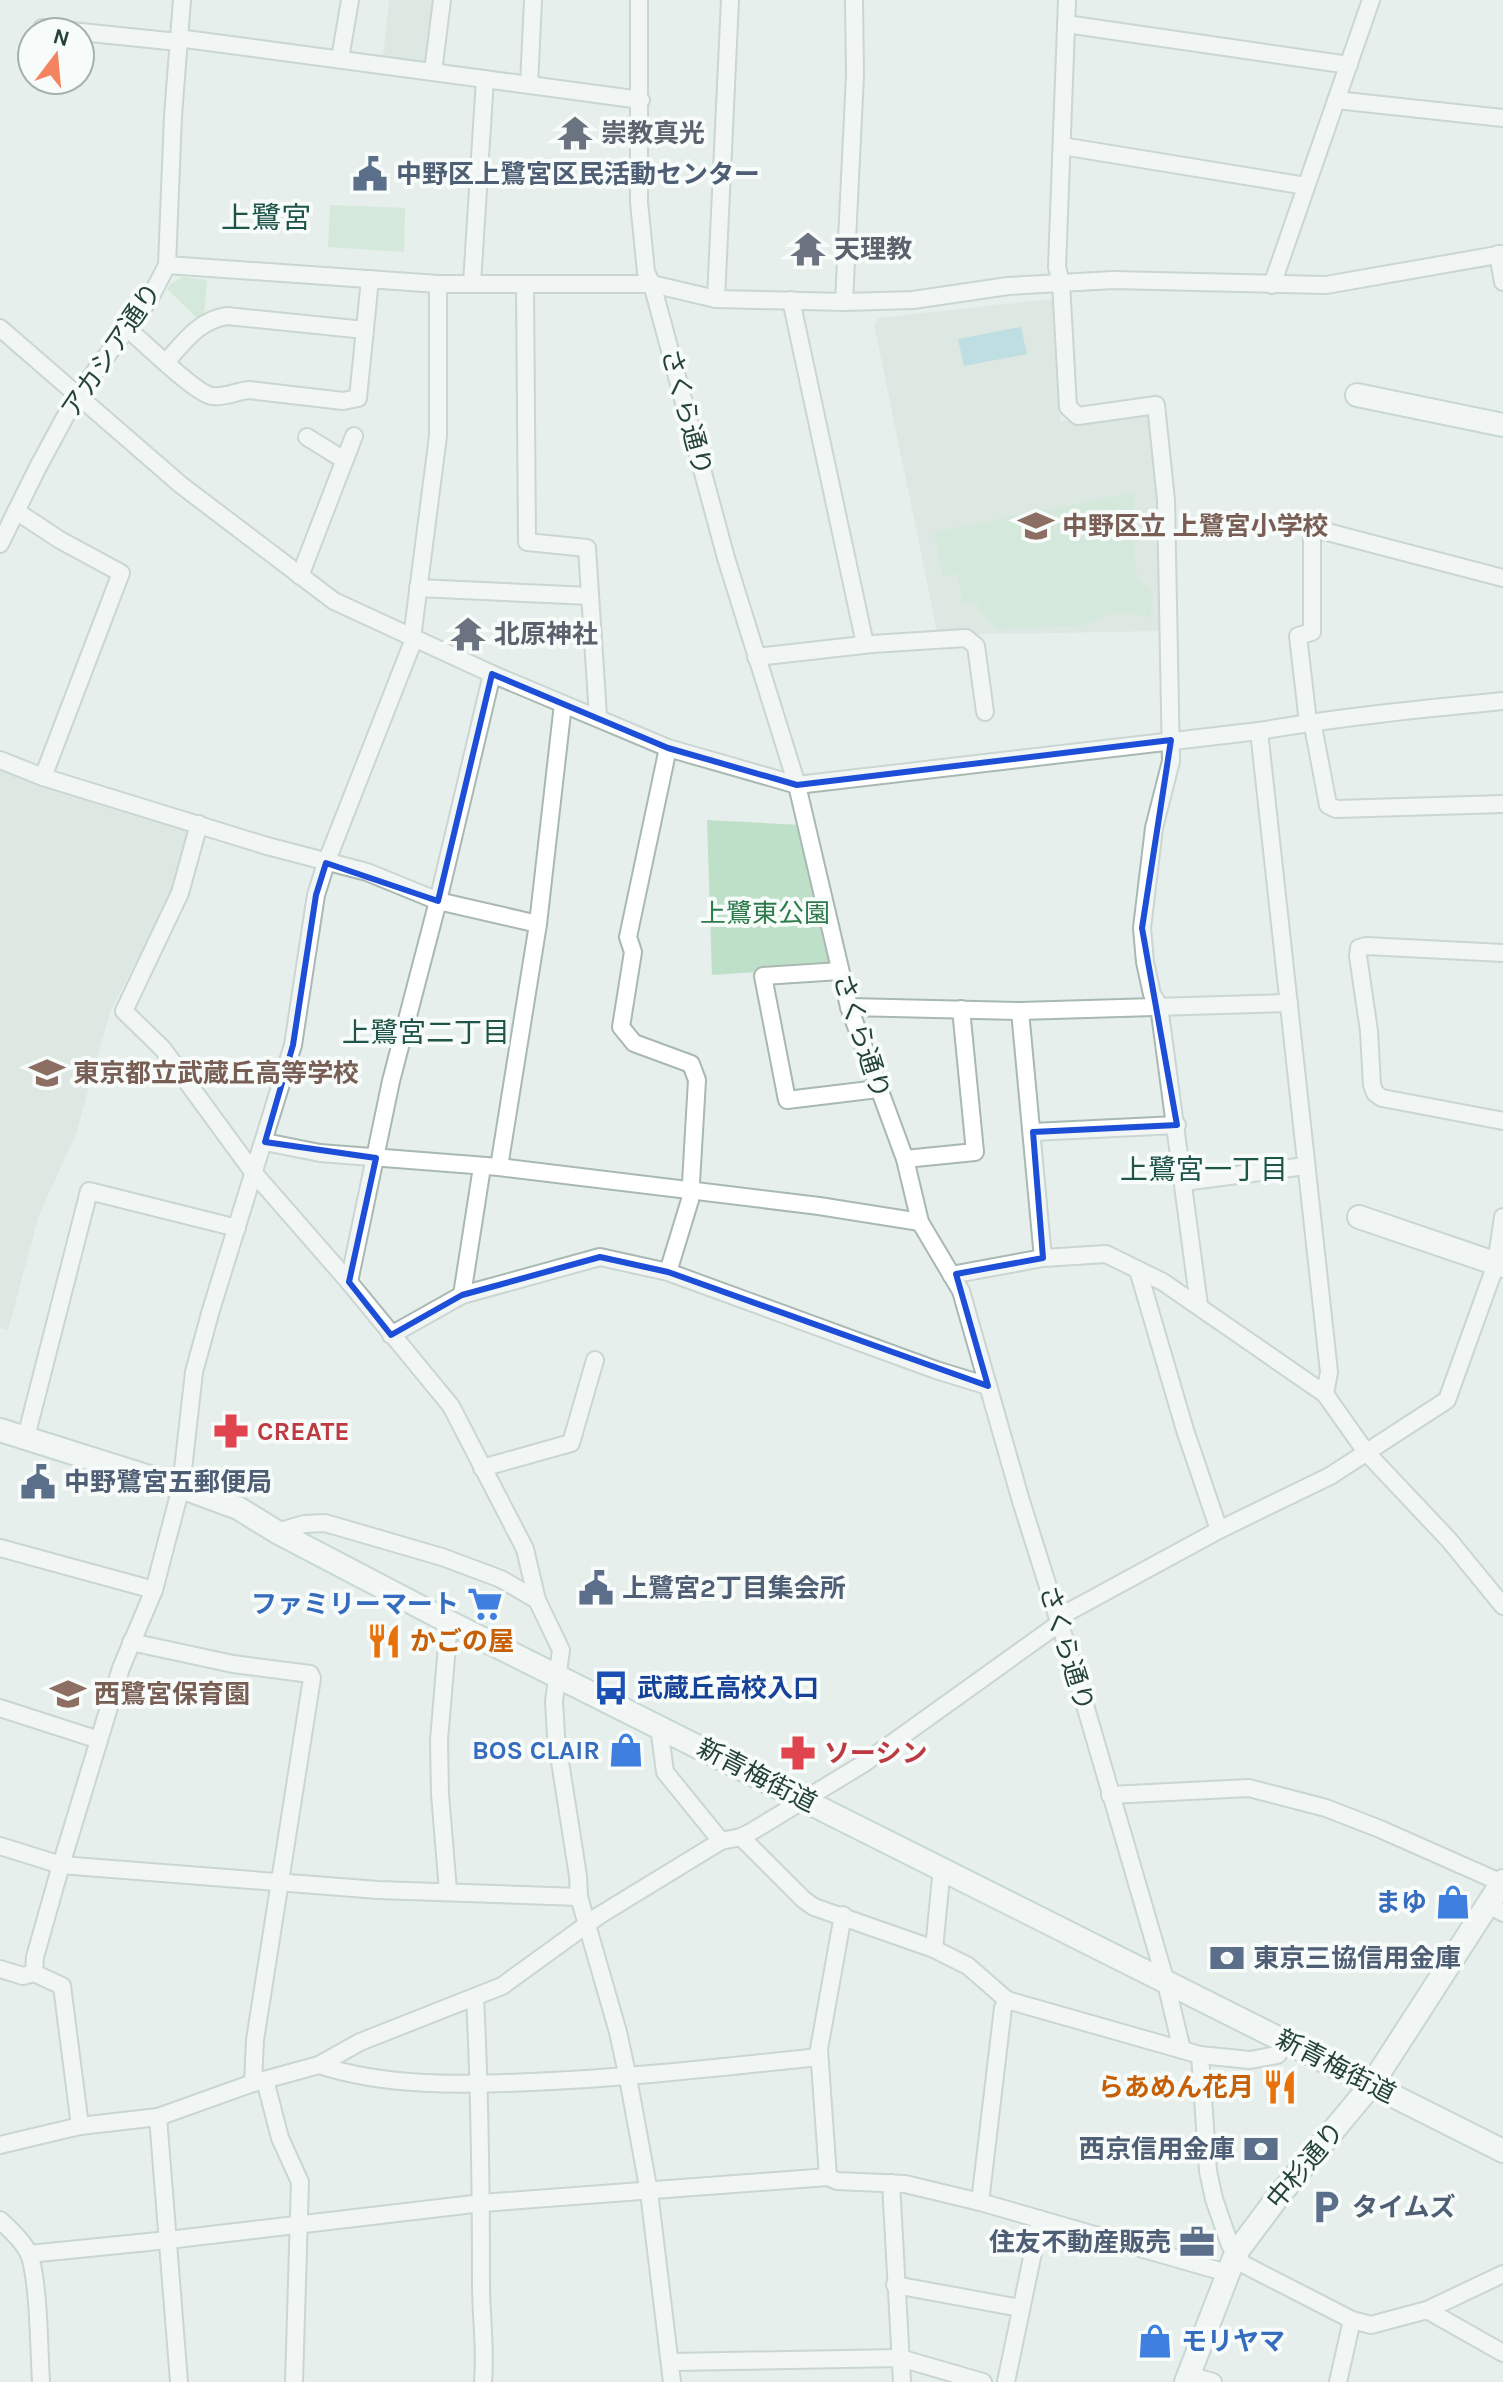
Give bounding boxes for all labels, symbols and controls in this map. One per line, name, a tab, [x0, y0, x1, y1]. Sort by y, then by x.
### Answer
north arrow	[16, 16, 96, 96]
text: N	[50, 23, 72, 52]
temple icon: 崇教真光	[556, 114, 594, 152]
place label: 崇教真光	[601, 118, 705, 149]
public building icon: 中野区上鷺宮区民活動センター	[351, 155, 389, 193]
place label: 中野区上鷺宮区民活動センター	[396, 159, 760, 190]
district label: 上鷺宮	[221, 200, 311, 236]
temple icon: 天理教	[789, 230, 827, 268]
place label: 天理教	[834, 234, 912, 265]
street label: アカシア通り	[55, 277, 168, 424]
street label: さくら通り	[655, 345, 718, 479]
school or university icon: 中野区立 上鷺宮小学校	[1017, 507, 1055, 545]
place label: 中野区立 上鷺宮小学校	[1062, 511, 1329, 542]
temple icon: 北原神社	[449, 615, 487, 653]
place label: 北原神社	[494, 619, 598, 650]
park label: 上鷺東公園	[700, 898, 830, 929]
street label: さくら通り	[827, 970, 896, 1103]
district label: 上鷺宮二丁目	[342, 1016, 510, 1049]
school or university icon: 東京都立武蔵丘高等学校	[28, 1054, 66, 1092]
place label: 東京都立武蔵丘高等学校	[73, 1058, 359, 1089]
district label: 上鷺宮一丁目	[1120, 1153, 1288, 1186]
pharmacy icon: CREATE	[212, 1412, 250, 1450]
place label: CREATE	[257, 1416, 350, 1447]
public building icon: 中野鷺宮五郵便局	[19, 1463, 57, 1501]
place label: 中野鷺宮五郵便局	[64, 1467, 272, 1498]
public building icon: 上鷺宮2丁目集会所	[577, 1569, 615, 1607]
place label: 上鷺宮2丁目集会所	[622, 1573, 846, 1604]
street label: さくら通り	[1033, 1581, 1100, 1715]
supermarket icon: ファミリーマート	[466, 1585, 504, 1623]
place label: ファミリーマート	[251, 1589, 459, 1620]
restaurant icon: かごの屋	[365, 1622, 403, 1660]
place label: かごの屋	[410, 1626, 514, 1657]
bus stop icon: 武蔵丘高校入口	[592, 1669, 630, 1707]
place label: 武蔵丘高校入口	[637, 1673, 819, 1704]
school or university icon: 西鷺宮保育園	[49, 1675, 87, 1713]
place label: 西鷺宮保育園	[94, 1679, 250, 1710]
shop icon: BOS CLAIR	[607, 1731, 645, 1769]
street label: 新青梅街道	[692, 1732, 822, 1819]
pharmacy icon: ソーシン	[779, 1734, 817, 1772]
place label: BOS CLAIR	[472, 1735, 600, 1766]
place label: ソーシン	[824, 1738, 927, 1769]
shop icon: まゆ	[1434, 1883, 1472, 1921]
place label: まゆ	[1375, 1887, 1427, 1918]
bank icon: 東京三協信用金庫	[1208, 1939, 1246, 1977]
place label: 東京三協信用金庫	[1253, 1943, 1461, 1974]
street label: 新青梅街道	[1271, 2023, 1401, 2110]
restaurant icon: らあめん花月	[1261, 2068, 1299, 2106]
place label: らあめん花月	[1098, 2072, 1254, 2103]
street label: 中杉通り	[1260, 2116, 1351, 2215]
bank icon: 西京信用金庫	[1242, 2130, 1280, 2168]
place label: 西京信用金庫	[1079, 2134, 1235, 2165]
parking icon: タイムズ	[1307, 2188, 1345, 2226]
place label: タイムズ	[1352, 2192, 1455, 2223]
office icon: 住友不動産販売	[1178, 2223, 1216, 2261]
place label: 住友不動産販売	[989, 2227, 1171, 2258]
shop icon: モリヤマ	[1136, 2322, 1174, 2360]
place label: モリヤマ	[1181, 2326, 1285, 2357]

